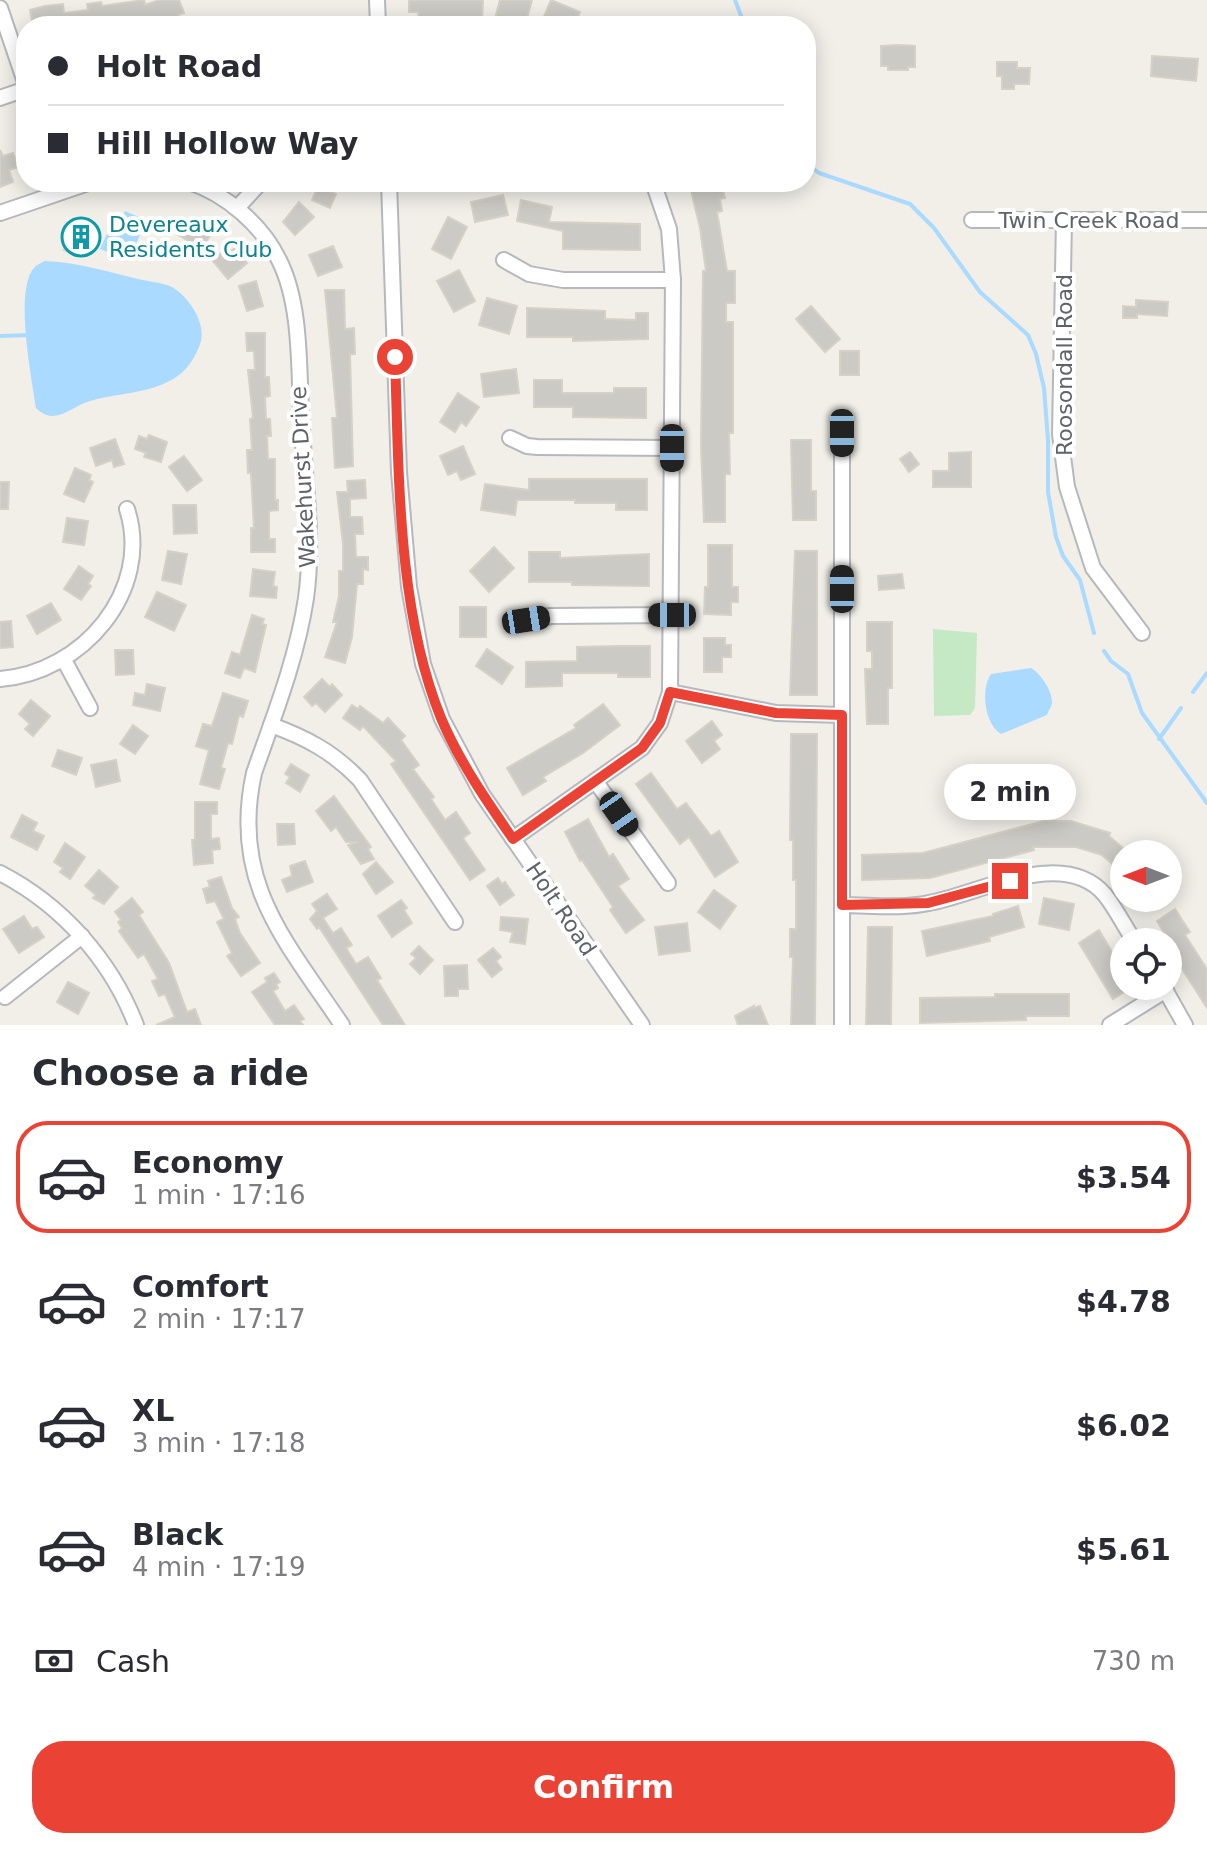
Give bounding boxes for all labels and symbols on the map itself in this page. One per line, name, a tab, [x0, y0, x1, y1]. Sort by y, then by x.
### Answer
street label: Twin Creek Road	[998, 208, 1179, 233]
place label: Devereaux Residents Club	[109, 212, 272, 262]
building icon: Devereaux Residents Club	[60, 216, 102, 258]
street label: Roosondall Road	[1052, 274, 1077, 456]
route start	[377, 339, 413, 375]
street label: Wakehurst Drive	[286, 385, 320, 569]
car	[830, 409, 854, 457]
car	[660, 424, 684, 472]
car	[830, 565, 854, 613]
car	[648, 603, 696, 627]
car	[500, 604, 552, 636]
callout: 2 min	[944, 765, 1076, 821]
car	[595, 787, 643, 841]
north arrow	[1110, 840, 1182, 912]
street label: Holt Road	[521, 858, 601, 960]
route end	[992, 863, 1028, 899]

